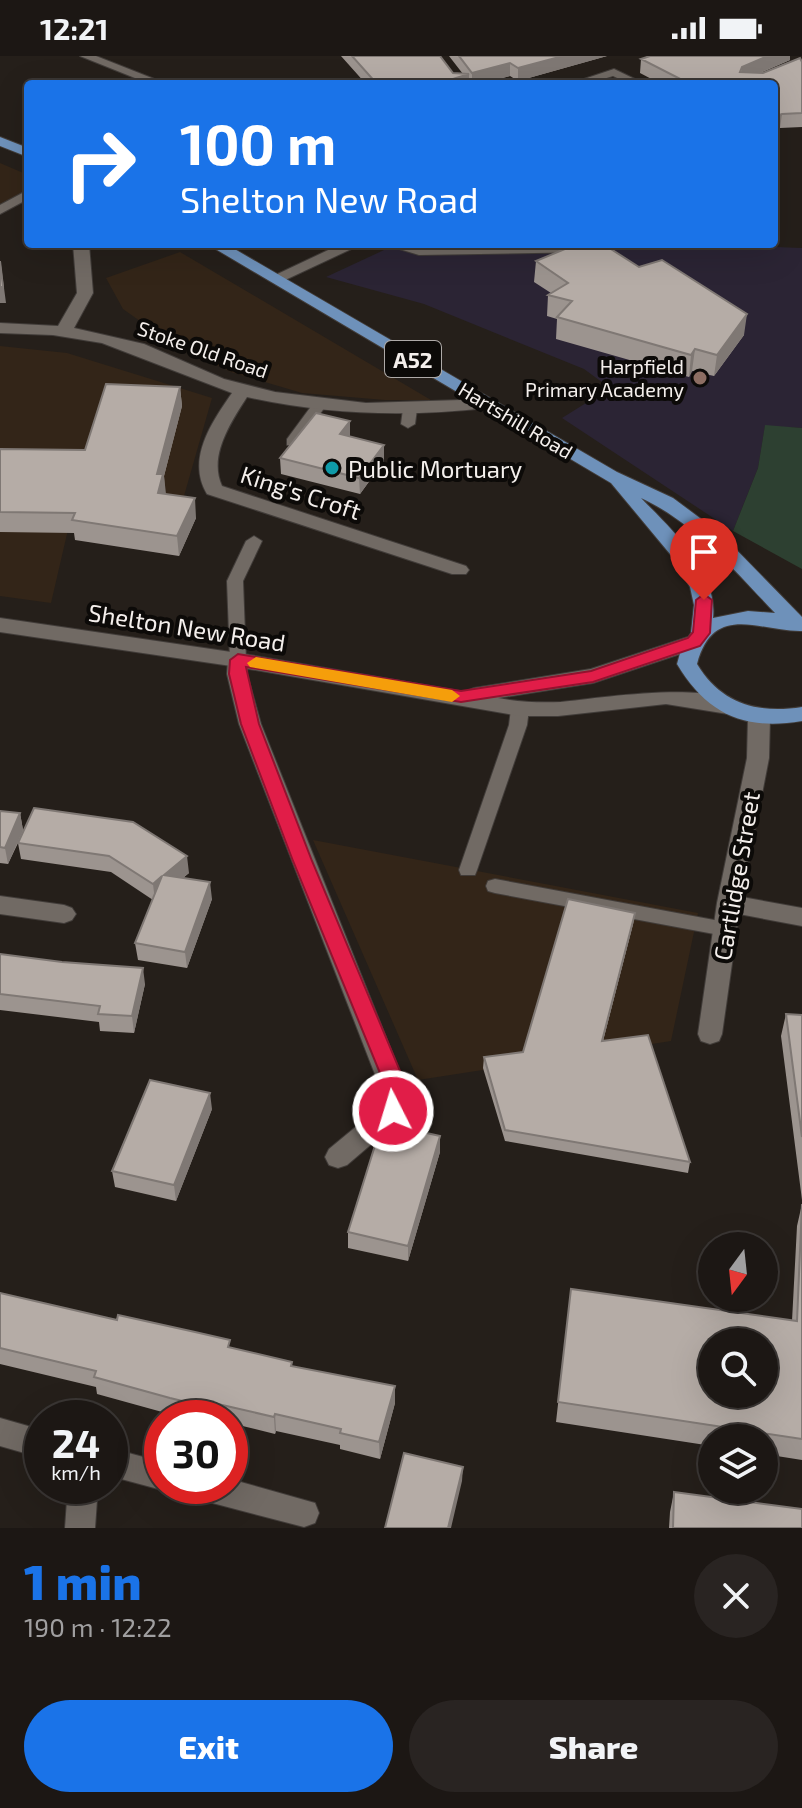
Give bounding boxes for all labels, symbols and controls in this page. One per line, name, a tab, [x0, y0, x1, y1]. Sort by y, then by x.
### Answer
text: 12:21	[40, 10, 109, 46]
text: 100 m	[180, 109, 336, 176]
icon: right	[48, 112, 152, 216]
text: Shelton New Road	[180, 177, 479, 220]
street label: Stoke Old Road	[135, 315, 271, 383]
road number: A52	[385, 341, 441, 377]
place label: Harpfield Primary Academy	[525, 354, 684, 401]
marker: Harpfield Primary Academy	[691, 369, 709, 387]
street label: Hartshill Road	[455, 377, 577, 463]
place label: Public Mortuary	[348, 454, 523, 483]
street label: King's Croft	[237, 459, 365, 525]
marker: Public Mortuary	[323, 459, 341, 477]
pin	[670, 518, 738, 600]
icon: arrive	[682, 530, 726, 574]
street label: Shelton New Road	[86, 597, 288, 657]
street label: Cartlidge Street	[707, 789, 765, 963]
position arrow	[351, 1069, 435, 1153]
north arrow	[698, 1232, 778, 1312]
map controls	[698, 1232, 778, 1504]
button: search	[698, 1328, 778, 1408]
speed limit sign: 30	[144, 1400, 248, 1504]
text: 24	[52, 1418, 100, 1466]
button: layers	[698, 1424, 778, 1504]
text: km/h	[51, 1460, 101, 1484]
text: 1 min	[24, 1552, 142, 1610]
button: close	[694, 1554, 778, 1638]
text: 190 m · 12:22	[24, 1611, 172, 1642]
button: Exit	[24, 1700, 393, 1792]
button: Share	[409, 1700, 778, 1792]

